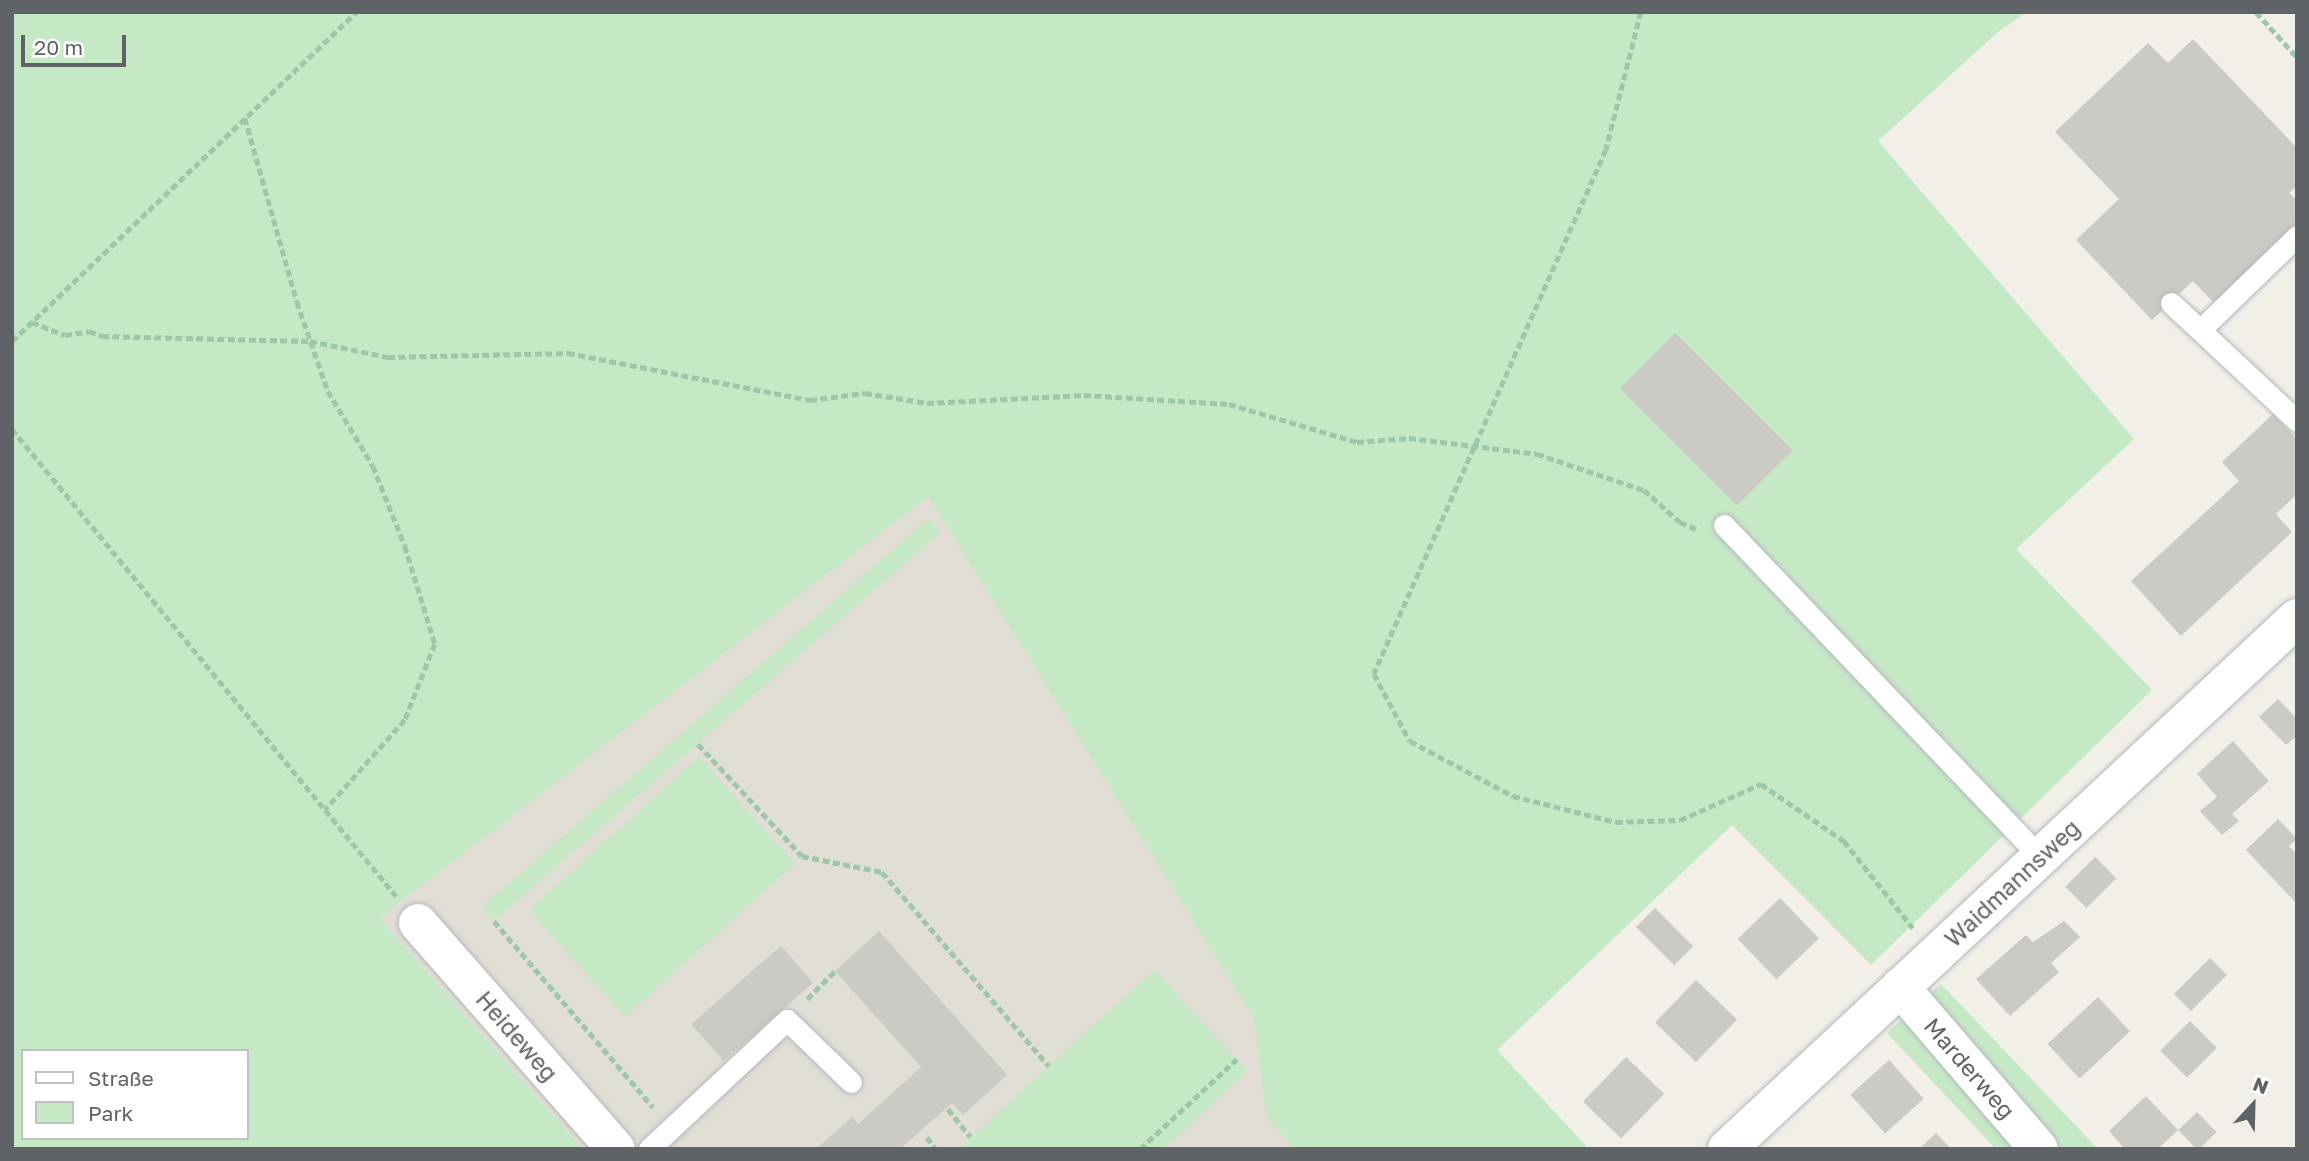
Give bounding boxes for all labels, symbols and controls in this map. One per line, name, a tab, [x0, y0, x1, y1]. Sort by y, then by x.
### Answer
scale bar	[24, 21, 130, 65]
text: 20 m	[34, 34, 83, 60]
street label: Waidmannsweg	[1939, 814, 2085, 952]
street label: Heideweg	[470, 985, 564, 1087]
street label: Marderweg	[1919, 1012, 2021, 1124]
legend	[21, 1049, 248, 1140]
text: Straße	[88, 1065, 154, 1091]
north arrow	[2218, 1070, 2288, 1140]
text: N	[2250, 1072, 2272, 1098]
text: Park	[88, 1100, 133, 1126]

